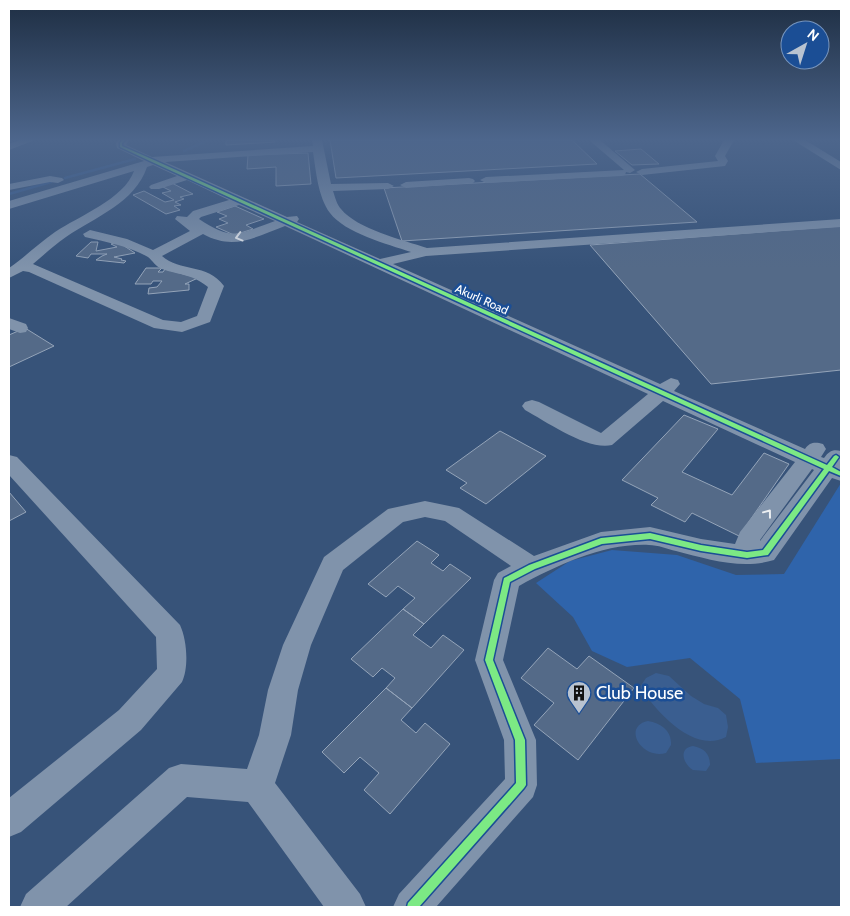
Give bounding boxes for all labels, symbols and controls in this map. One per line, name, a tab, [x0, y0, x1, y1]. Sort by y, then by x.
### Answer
north arrow	[780, 20, 830, 70]
text: N	[804, 25, 823, 45]
one-way arrow	[235, 231, 243, 242]
street label: Akurli Road	[453, 281, 511, 317]
one-way arrow	[762, 509, 771, 519]
building icon: Club House	[566, 680, 592, 714]
place label: Club House	[596, 682, 683, 704]

